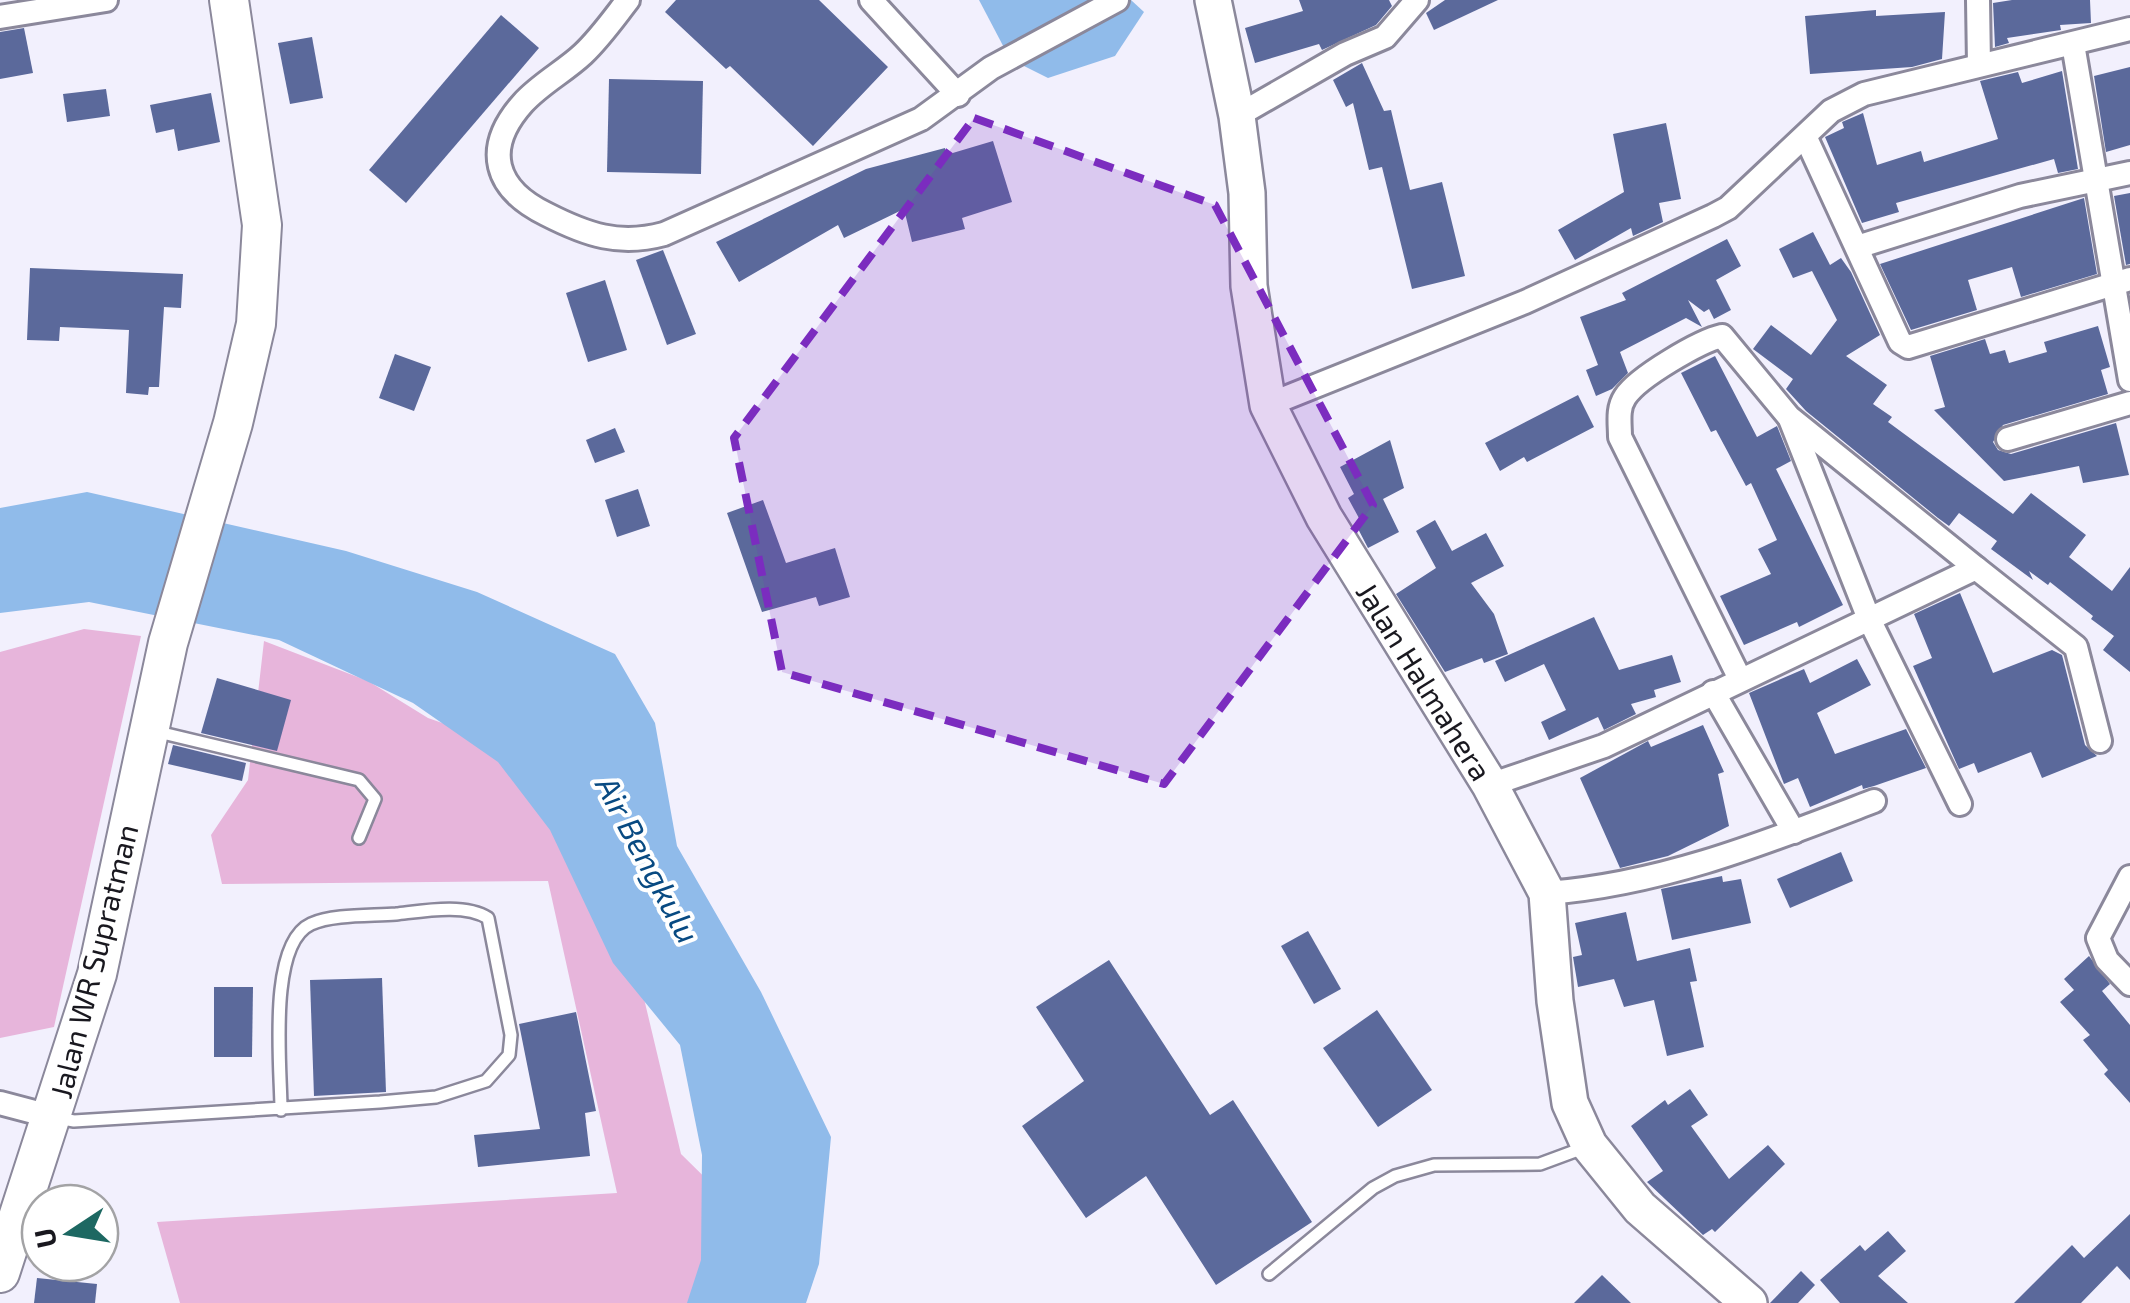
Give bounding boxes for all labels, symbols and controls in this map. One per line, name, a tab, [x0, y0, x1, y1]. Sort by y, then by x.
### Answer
street label: Jalan Halmahera	[1350, 575, 1500, 787]
water label: Air Bengkulu	[588, 768, 709, 949]
street label: Jalan WR Supratman	[42, 820, 144, 1102]
north arrow	[20, 1183, 120, 1283]
text: U	[26, 1225, 63, 1251]

